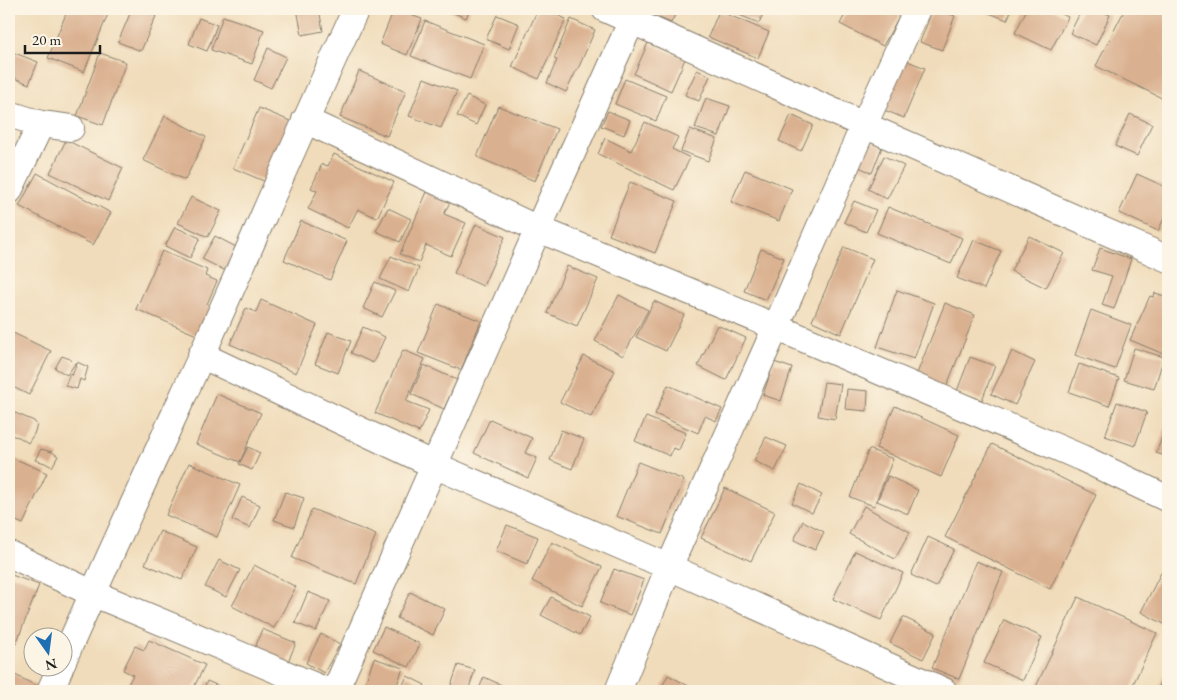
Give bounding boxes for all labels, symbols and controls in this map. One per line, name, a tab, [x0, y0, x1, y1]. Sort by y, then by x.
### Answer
scale bar	[25, 22, 100, 54]
text: 20 m	[32, 30, 61, 49]
north arrow	[22, 628, 72, 678]
text: N	[43, 655, 59, 675]

